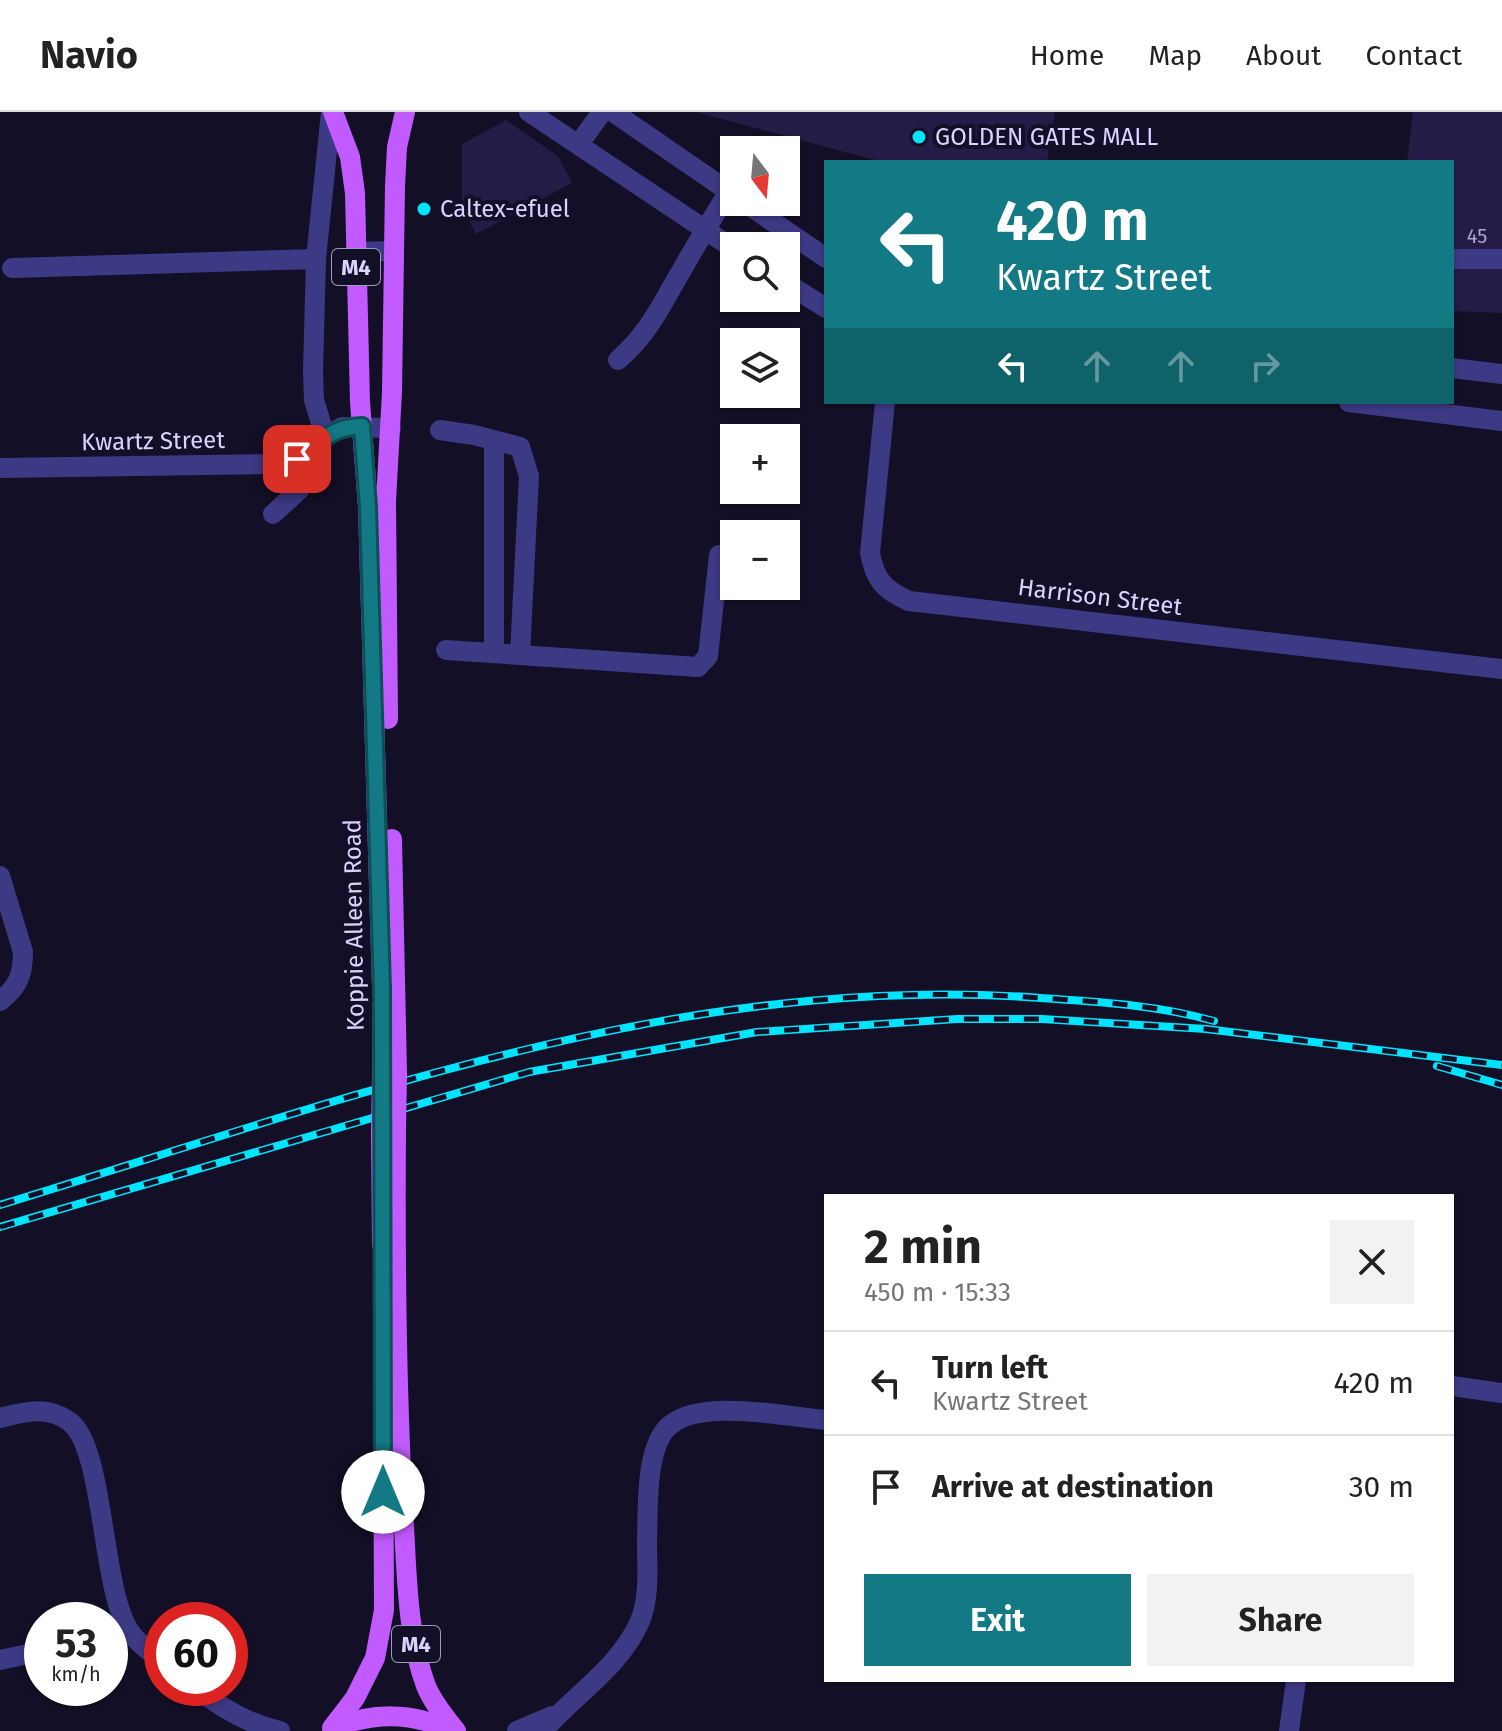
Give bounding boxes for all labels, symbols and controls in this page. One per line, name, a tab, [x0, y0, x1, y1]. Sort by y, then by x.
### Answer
text: Navio	[40, 32, 138, 78]
text: Home	[1030, 39, 1104, 72]
text: Map	[1148, 39, 1202, 72]
text: About	[1246, 39, 1321, 72]
text: Contact	[1365, 39, 1462, 72]
place label: GOLDEN GATES MALL	[935, 123, 1158, 151]
marker: GOLDEN GATES MALL	[910, 128, 928, 146]
north arrow	[720, 136, 800, 216]
map controls	[720, 136, 800, 600]
text: 420 m	[996, 188, 1149, 255]
icon: left	[864, 192, 968, 296]
place label: Caltex-efuel	[440, 195, 570, 223]
marker: Caltex-efuel	[415, 200, 433, 218]
house number: 45	[1467, 224, 1487, 248]
button: search	[720, 232, 800, 312]
road number: M4	[332, 249, 380, 285]
text: Kwartz Street	[996, 256, 1212, 300]
button: layers	[720, 328, 800, 408]
icon: left	[991, 344, 1035, 388]
icon: ahead	[1075, 344, 1119, 388]
icon: ahead	[1159, 344, 1203, 388]
icon: right	[1243, 344, 1287, 388]
button: +	[720, 424, 800, 504]
pin	[263, 425, 331, 493]
street label: Kwartz Street	[81, 426, 226, 456]
icon: arrive	[275, 437, 319, 481]
button: −	[720, 520, 800, 600]
street label: Harrison Street	[1016, 573, 1184, 621]
street label: Koppie Alleen Road	[338, 819, 370, 1031]
text: 2 min	[864, 1218, 982, 1276]
button: close	[1330, 1220, 1414, 1304]
text: 450 m · 15:33	[864, 1277, 1011, 1308]
text: Turn left	[932, 1350, 1048, 1386]
icon: left	[864, 1361, 908, 1405]
text: 420 m	[1333, 1365, 1414, 1401]
text: Kwartz Street	[932, 1386, 1088, 1417]
position arrow	[341, 1450, 425, 1534]
icon: arrive	[864, 1465, 908, 1509]
text: Arrive at destination	[932, 1469, 1214, 1505]
text: 30 m	[1349, 1469, 1414, 1505]
button: Exit	[864, 1574, 1131, 1666]
button: Share	[1147, 1574, 1414, 1666]
speed limit sign: 60	[144, 1602, 248, 1706]
text: 53	[55, 1620, 97, 1668]
road number: M4	[392, 1626, 440, 1662]
text: km/h	[51, 1662, 101, 1686]

